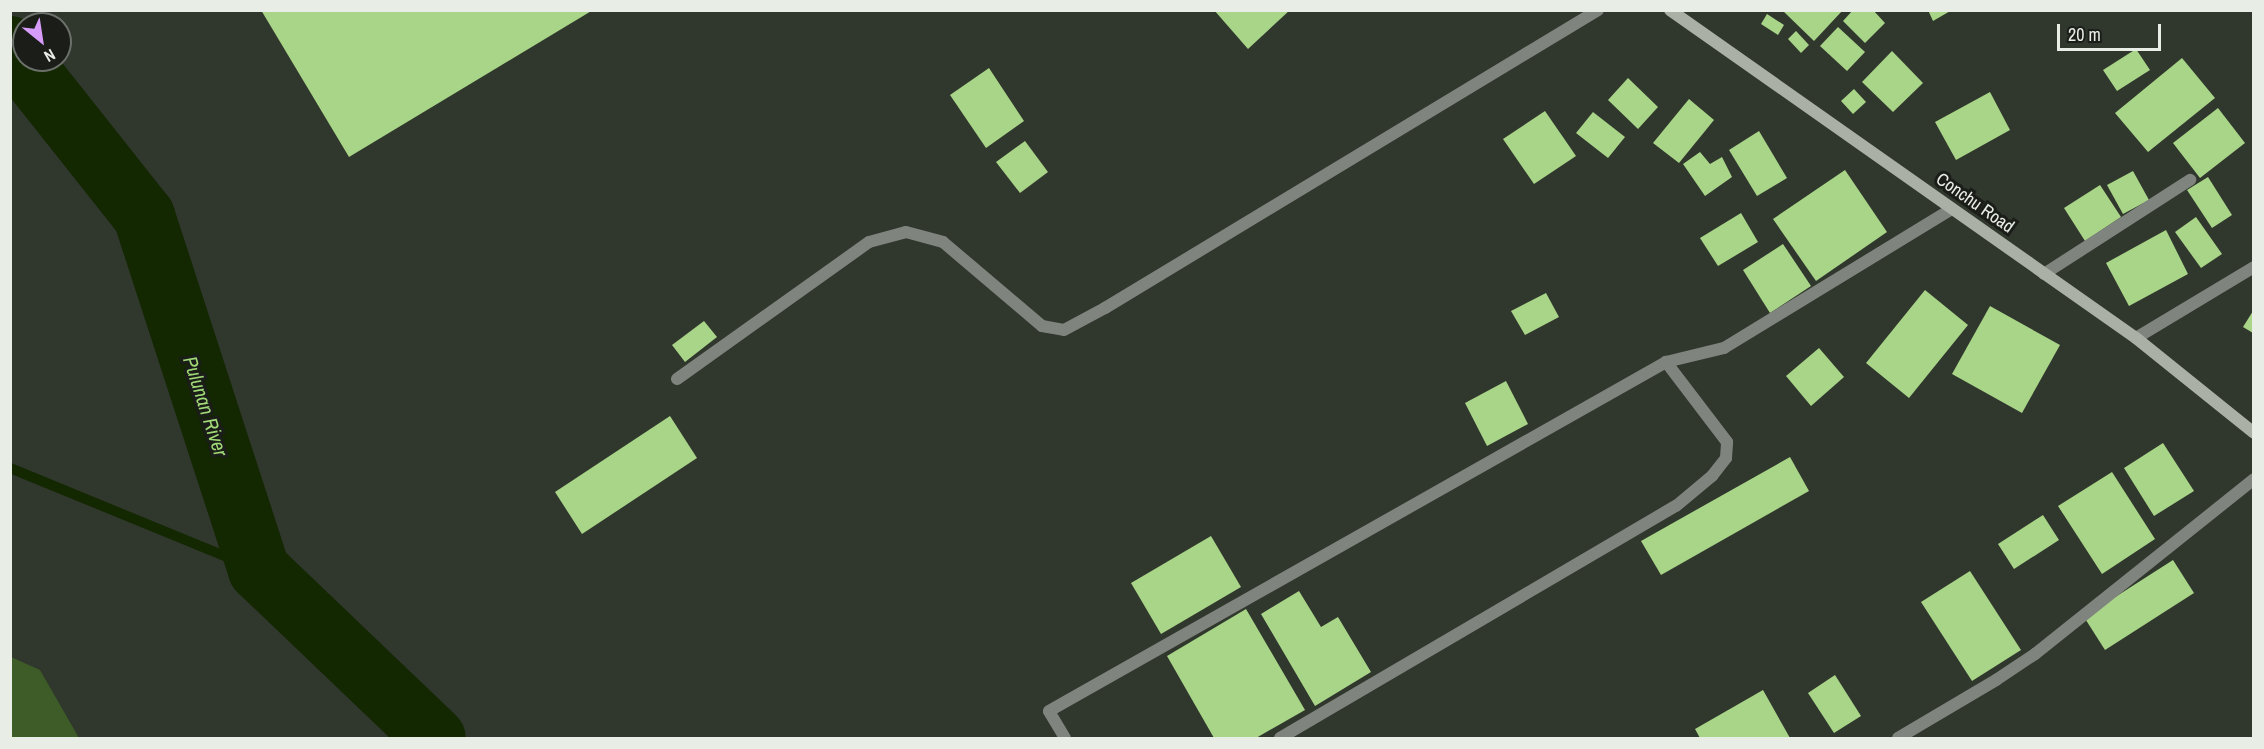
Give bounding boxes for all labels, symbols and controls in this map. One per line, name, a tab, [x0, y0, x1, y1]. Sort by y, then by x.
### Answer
north arrow	[12, 12, 72, 72]
scale bar	[2060, 12, 2164, 50]
text: 20 m	[2068, 22, 2101, 47]
text: N	[40, 44, 60, 68]
street label: Conchu Road	[1932, 168, 2018, 238]
water label: Pulunan River	[179, 353, 233, 459]

